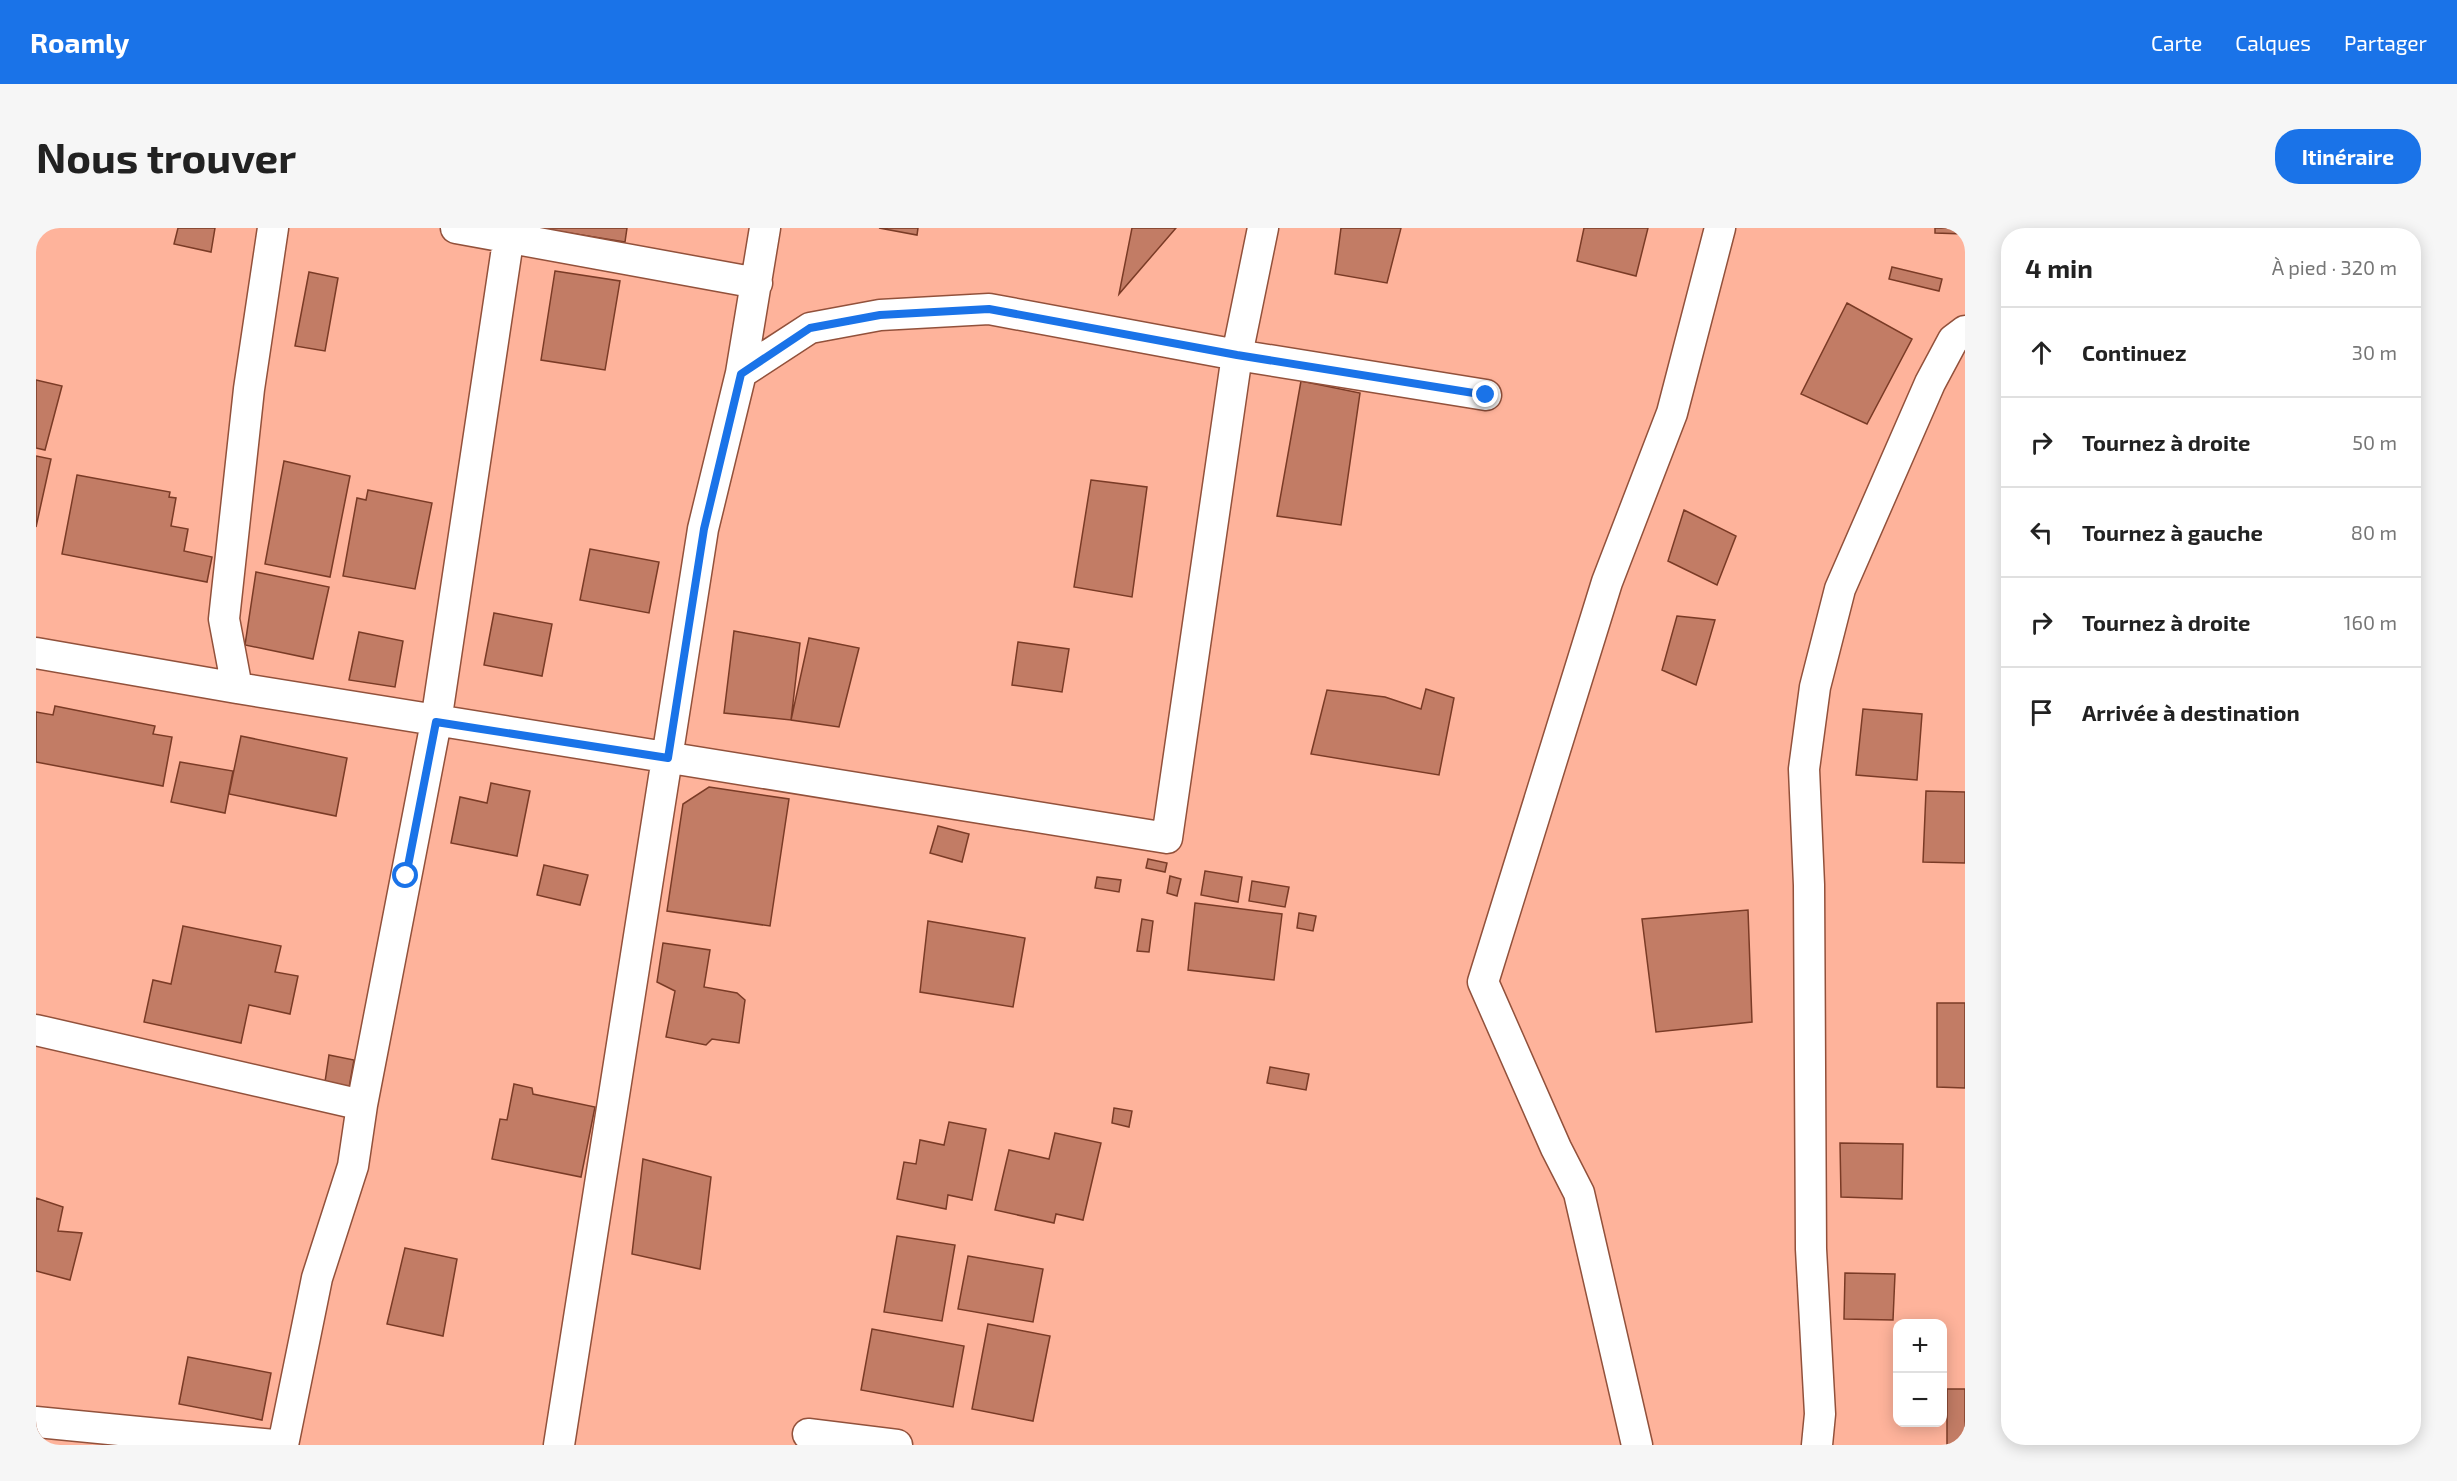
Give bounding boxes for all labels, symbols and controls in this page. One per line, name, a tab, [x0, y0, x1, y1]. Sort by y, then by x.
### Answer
text: Roamly	[30, 25, 129, 59]
text: Carte	[2151, 30, 2202, 55]
text: Calques	[2235, 30, 2311, 55]
text: Partager	[2344, 30, 2427, 55]
button: Itinéraire	[2275, 129, 2421, 184]
text: Nous trouver	[36, 131, 296, 181]
text: 4 min	[2025, 252, 2093, 283]
text: À pied · 320 m	[2272, 255, 2397, 279]
icon: ahead	[2025, 336, 2058, 369]
text: Continuez	[2082, 339, 2186, 365]
text: 30 m	[2352, 340, 2397, 364]
route end	[1472, 381, 1498, 407]
icon: right	[2025, 426, 2058, 459]
text: Tournez à droite	[2082, 429, 2251, 455]
text: 50 m	[2352, 430, 2397, 454]
icon: left	[2025, 516, 2058, 549]
text: Tournez à gauche	[2082, 519, 2263, 545]
text: 80 m	[2351, 520, 2397, 544]
icon: right	[2025, 606, 2058, 639]
text: Tournez à droite	[2082, 609, 2251, 635]
text: 160 m	[2344, 610, 2397, 634]
icon: arrive	[2025, 696, 2058, 729]
text: Arrivée à destination	[2082, 699, 2300, 725]
route start	[392, 862, 418, 888]
map controls	[1893, 1319, 1947, 1427]
button: +	[1893, 1319, 1947, 1373]
button: −	[1893, 1373, 1947, 1427]

